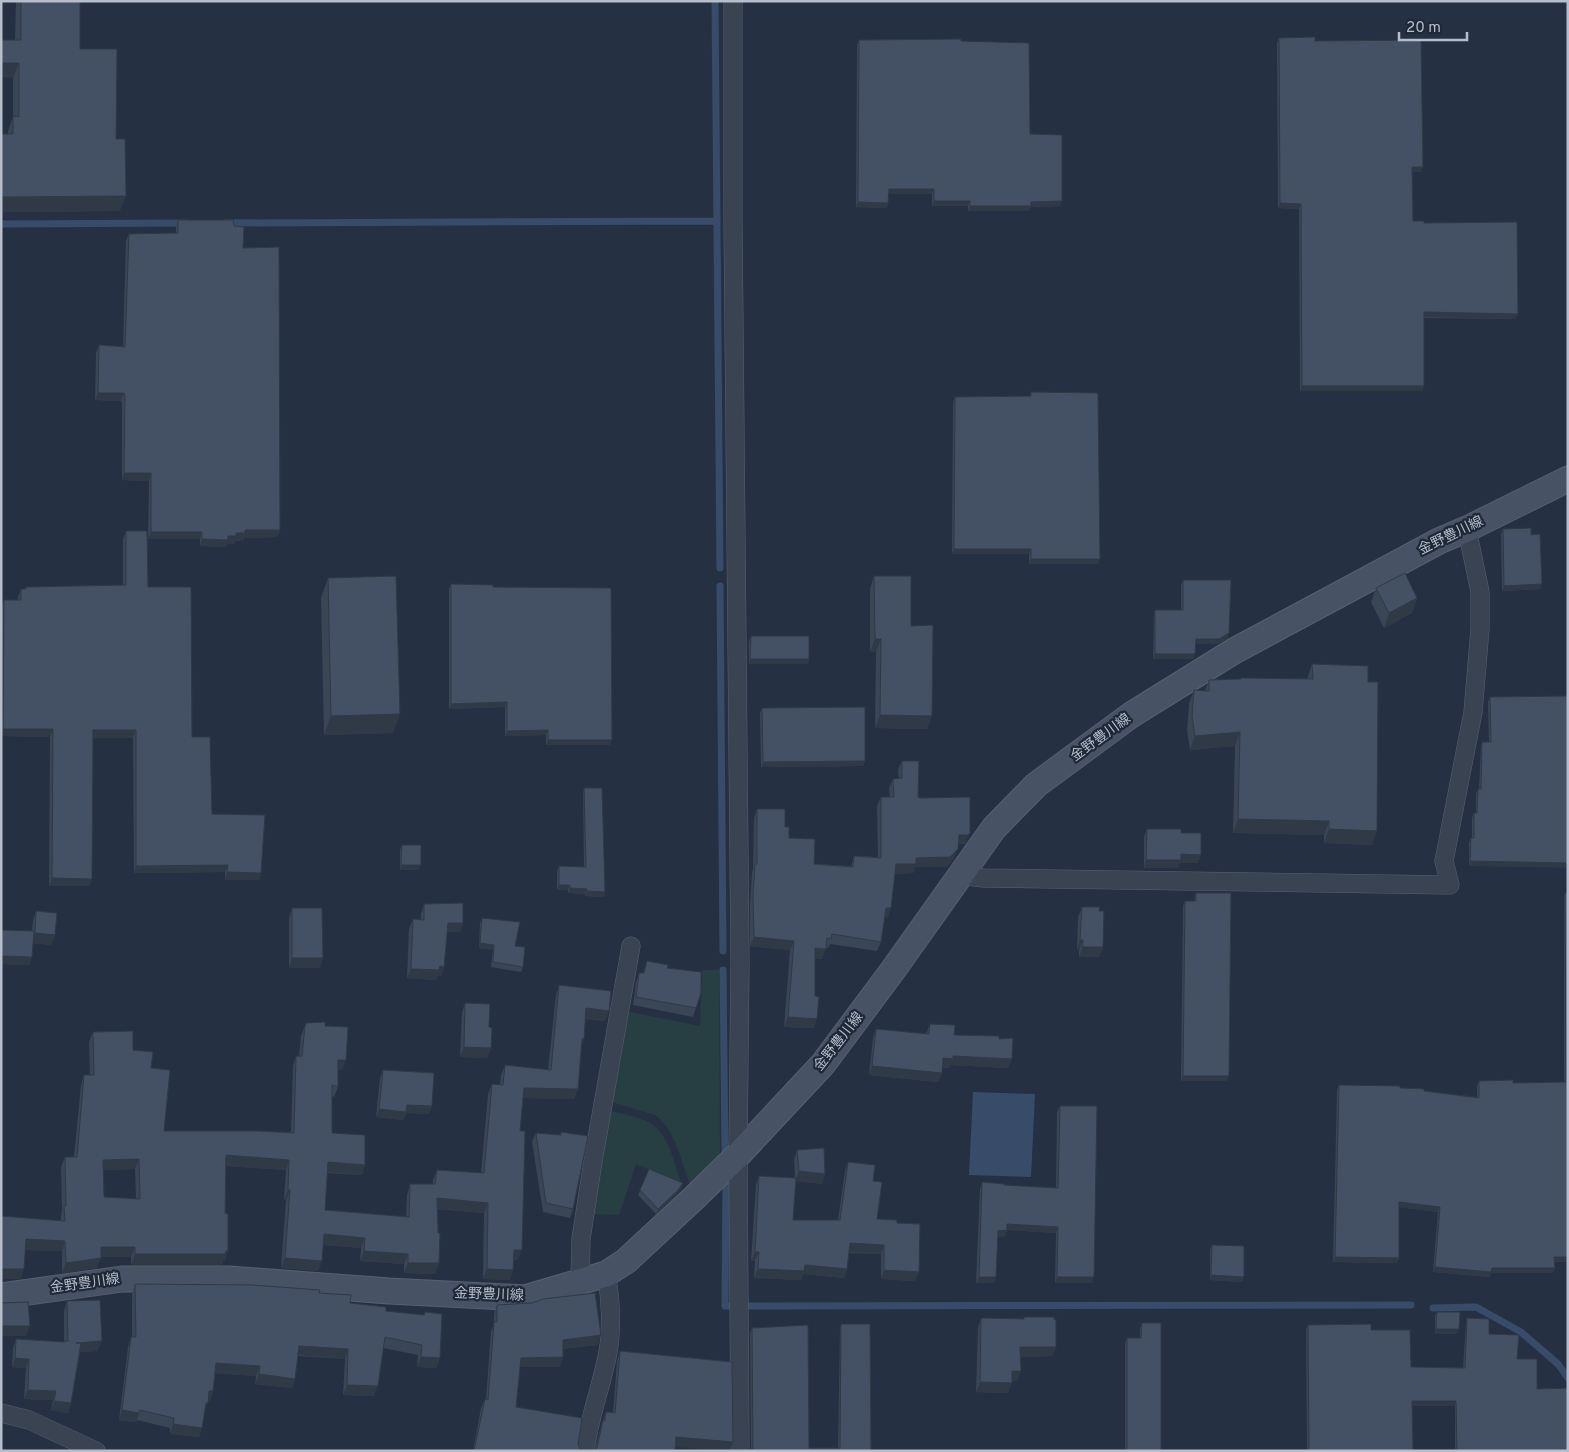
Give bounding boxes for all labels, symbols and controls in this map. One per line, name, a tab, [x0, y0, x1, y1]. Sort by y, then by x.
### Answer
scale bar	[1399, 10, 1466, 42]
text: 20 m	[1406, 19, 1441, 38]
street label: 金野豊川線	[1416, 513, 1486, 559]
street label: 金野豊川線	[1068, 711, 1134, 765]
street label: 金野豊川線	[811, 1009, 867, 1075]
street label: 金野豊川線	[49, 1271, 121, 1297]
street label: 金野豊川線	[454, 1285, 524, 1305]

